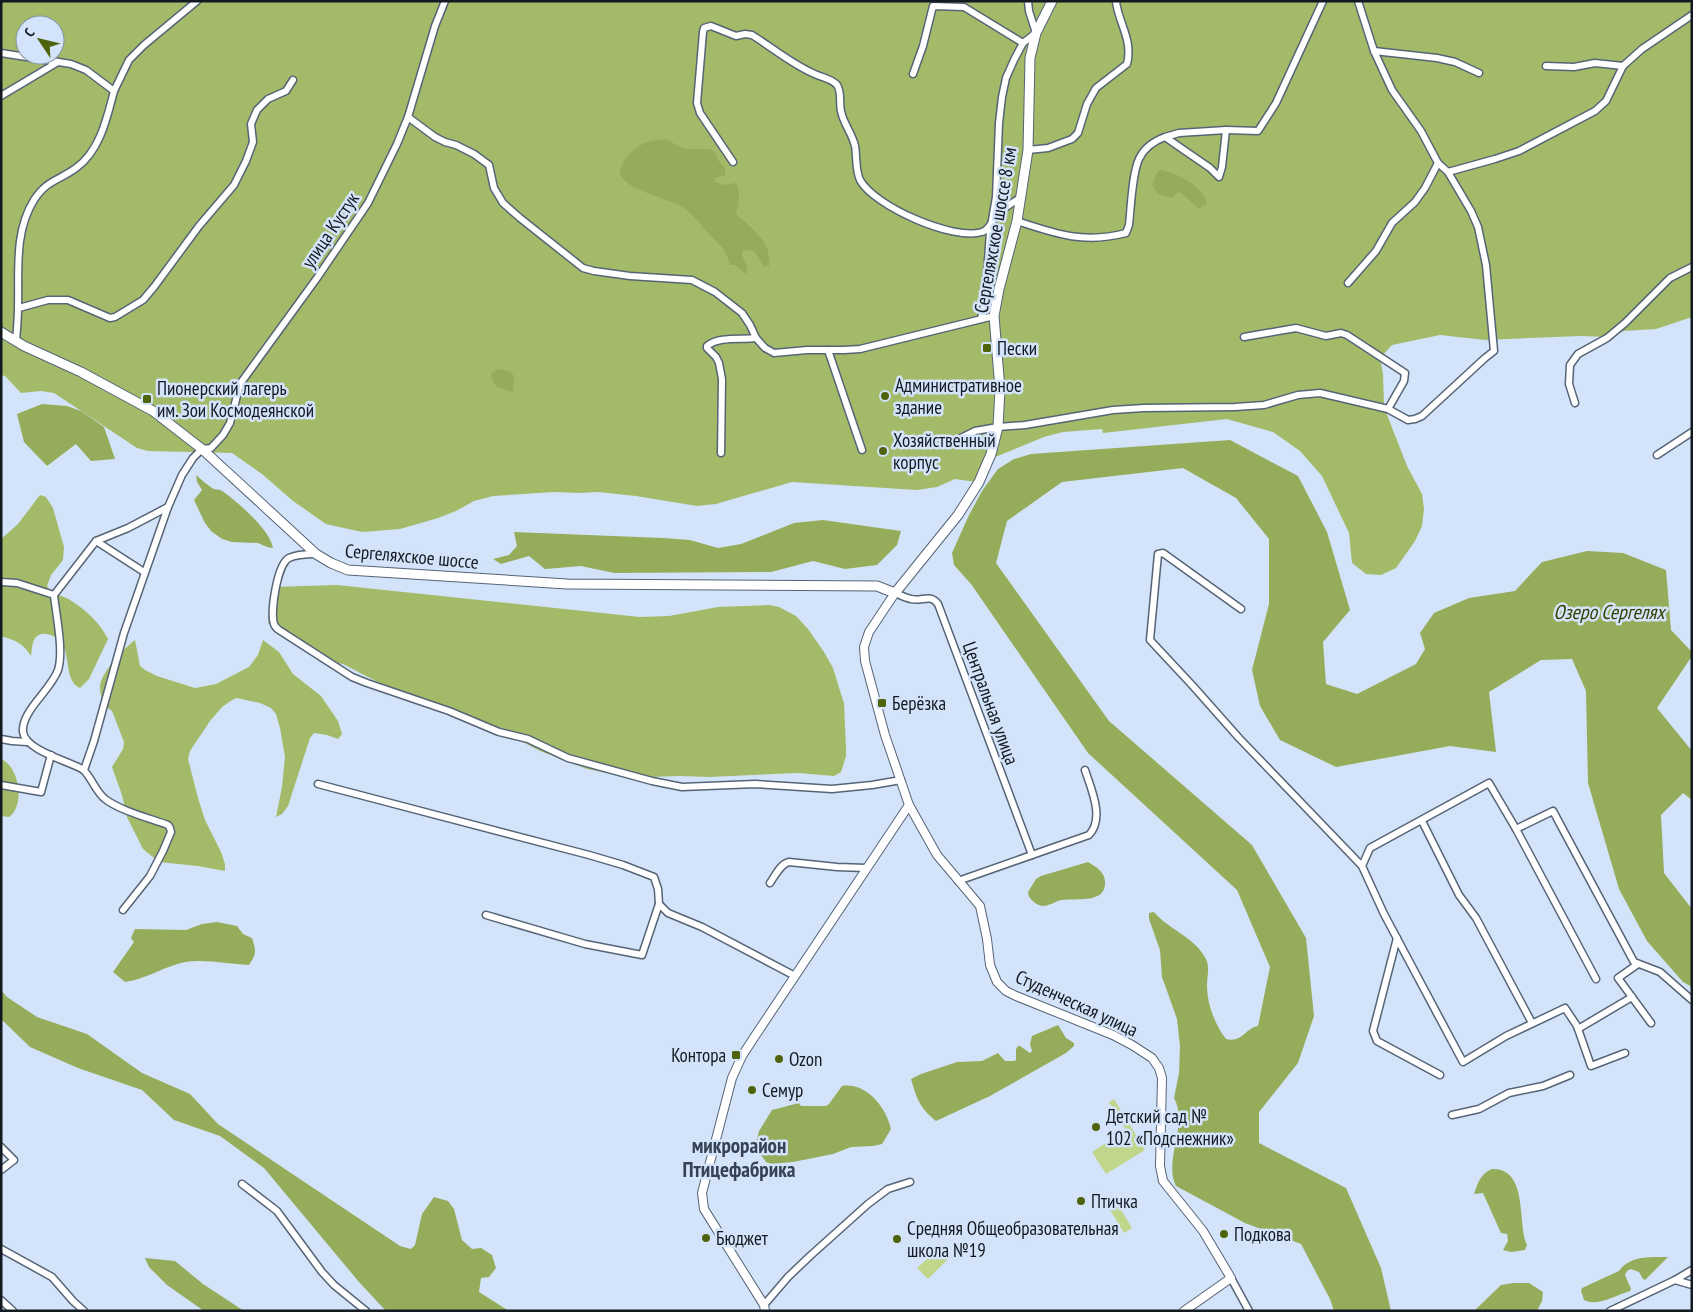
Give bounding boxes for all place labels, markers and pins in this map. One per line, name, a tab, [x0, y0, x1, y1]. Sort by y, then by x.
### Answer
place label: Пески	[997, 336, 1037, 360]
marker: Пески	[981, 342, 993, 354]
place label: Административное здание	[895, 373, 1022, 419]
place label: Пионерский лагерь им. Зои Космодеянской	[157, 376, 314, 422]
marker: Административное здание	[879, 390, 891, 402]
marker: Пионерский лагерь им. Зои Космодеянской	[141, 393, 153, 405]
place label: Хозяйственный корпус	[893, 428, 996, 474]
marker: Хозяйственный корпус	[877, 445, 889, 457]
place label: Берёзка	[892, 691, 946, 715]
marker: Берёзка	[876, 697, 888, 709]
place label: Контора	[671, 1043, 726, 1067]
place label: Ozon	[789, 1047, 822, 1071]
marker: Контора	[730, 1049, 742, 1061]
marker: Ozon	[773, 1053, 785, 1065]
place label: Семур	[762, 1078, 803, 1102]
marker: Семур	[746, 1084, 758, 1096]
place label: Детский сад № 102 «Подснежник»	[1106, 1104, 1234, 1150]
marker: Детский сад № 102 «Подснежник»	[1090, 1121, 1102, 1133]
place label: Птичка	[1091, 1189, 1138, 1213]
marker: Птичка	[1075, 1195, 1087, 1207]
place label: Средняя Общеобразовательная школа №19	[907, 1216, 1119, 1262]
place label: Подкова	[1234, 1222, 1291, 1246]
place label: Бюджет	[716, 1226, 769, 1250]
marker: Подкова	[1218, 1228, 1230, 1240]
marker: Бюджет	[700, 1232, 712, 1244]
marker: Средняя Общеобразовательная школа №19	[891, 1233, 903, 1245]

